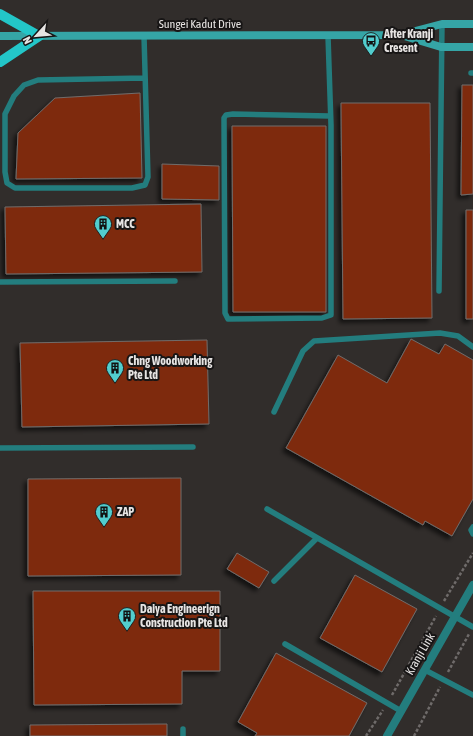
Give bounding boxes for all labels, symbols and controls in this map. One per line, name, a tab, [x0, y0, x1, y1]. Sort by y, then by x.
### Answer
north arrow	[16, 16, 56, 56]
street label: Sungei Kadut Drive	[159, 17, 241, 31]
place label: After Kranji Cresent	[383, 27, 434, 55]
bus stop icon: After Kranji Cresent	[361, 31, 381, 56]
text: N	[20, 35, 34, 46]
building icon: MCC	[93, 214, 113, 239]
place label: MCC	[116, 217, 135, 231]
place label: Chng Woodworking Pte Ltd	[128, 354, 213, 382]
building icon: Chng Woodworking Pte Ltd	[105, 358, 125, 383]
building icon: ZAP	[94, 502, 114, 527]
place label: ZAP	[117, 505, 134, 519]
place label: Daiya Engineerign Construction Pte Ltd	[140, 602, 228, 630]
building icon: Daiya Engineerign Construction Pte Ltd	[117, 606, 137, 631]
street label: Kranji Link	[402, 630, 438, 678]

